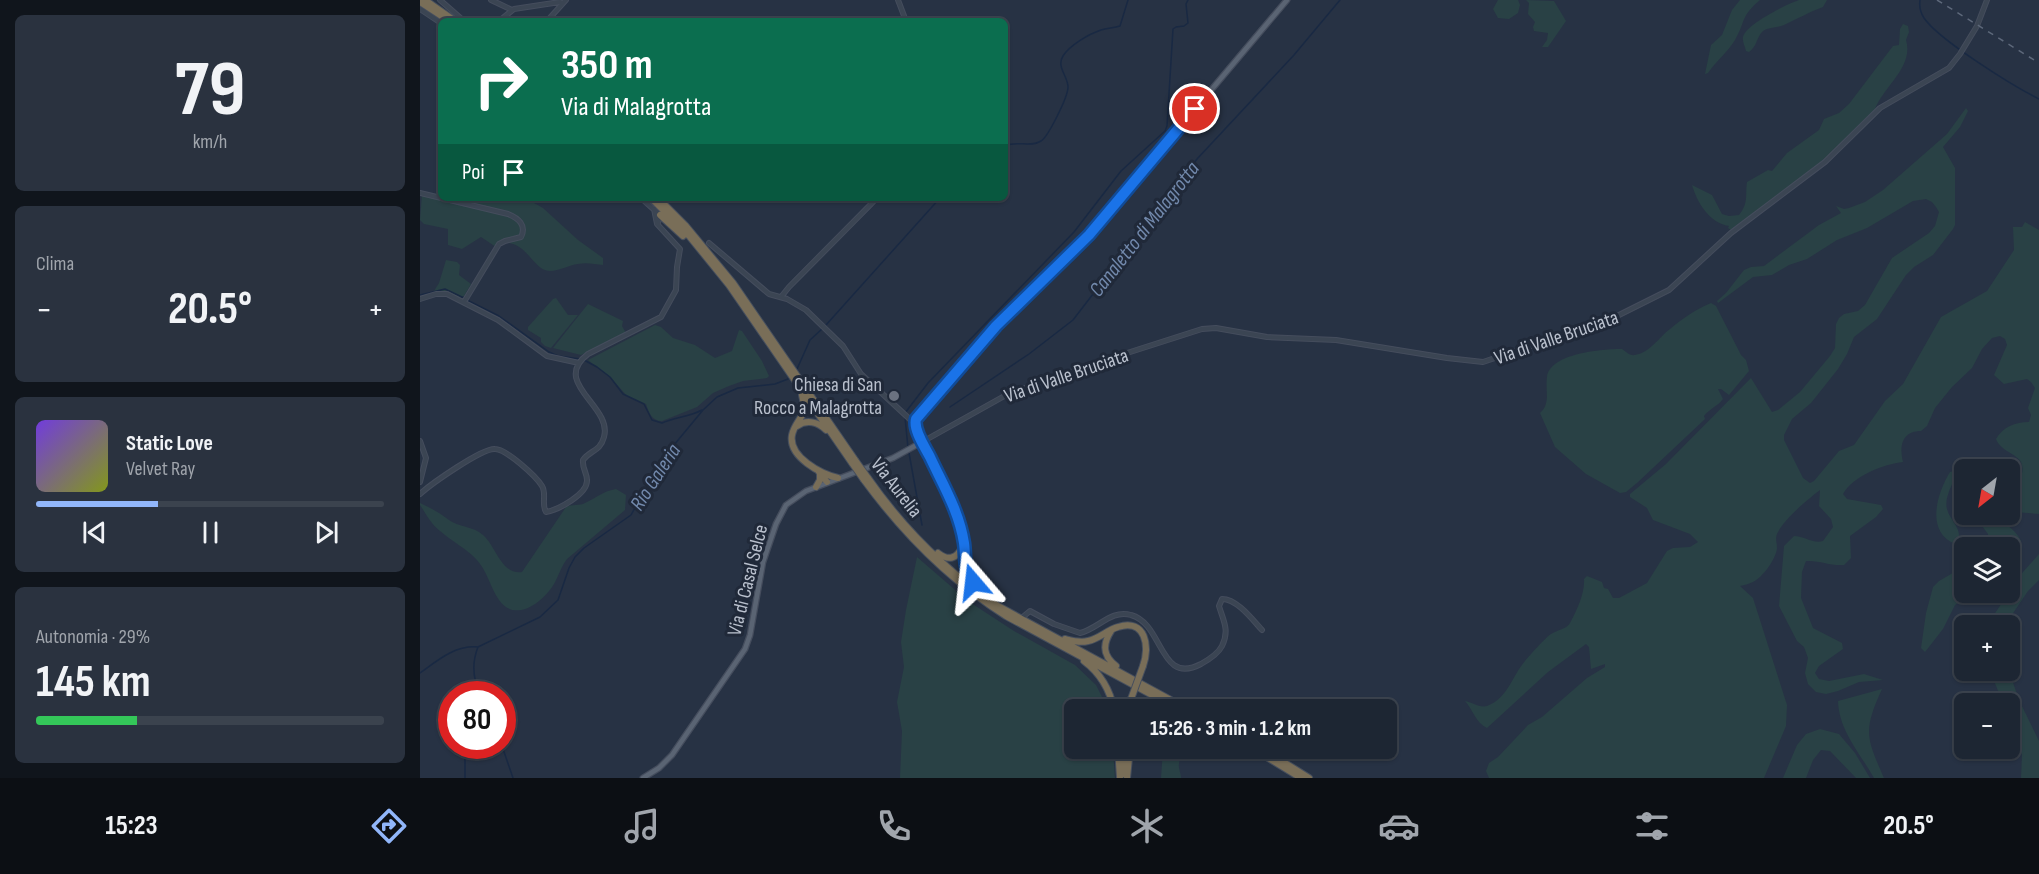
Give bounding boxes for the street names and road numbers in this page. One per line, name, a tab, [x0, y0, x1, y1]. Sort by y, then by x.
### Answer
street label: Via di Valle Bruciata	[1491, 305, 1622, 370]
street label: Via di Valle Bruciata	[1001, 343, 1132, 408]
street label: Via Aurelia	[865, 453, 927, 522]
street label: Via di Casal Selce	[723, 522, 773, 638]

